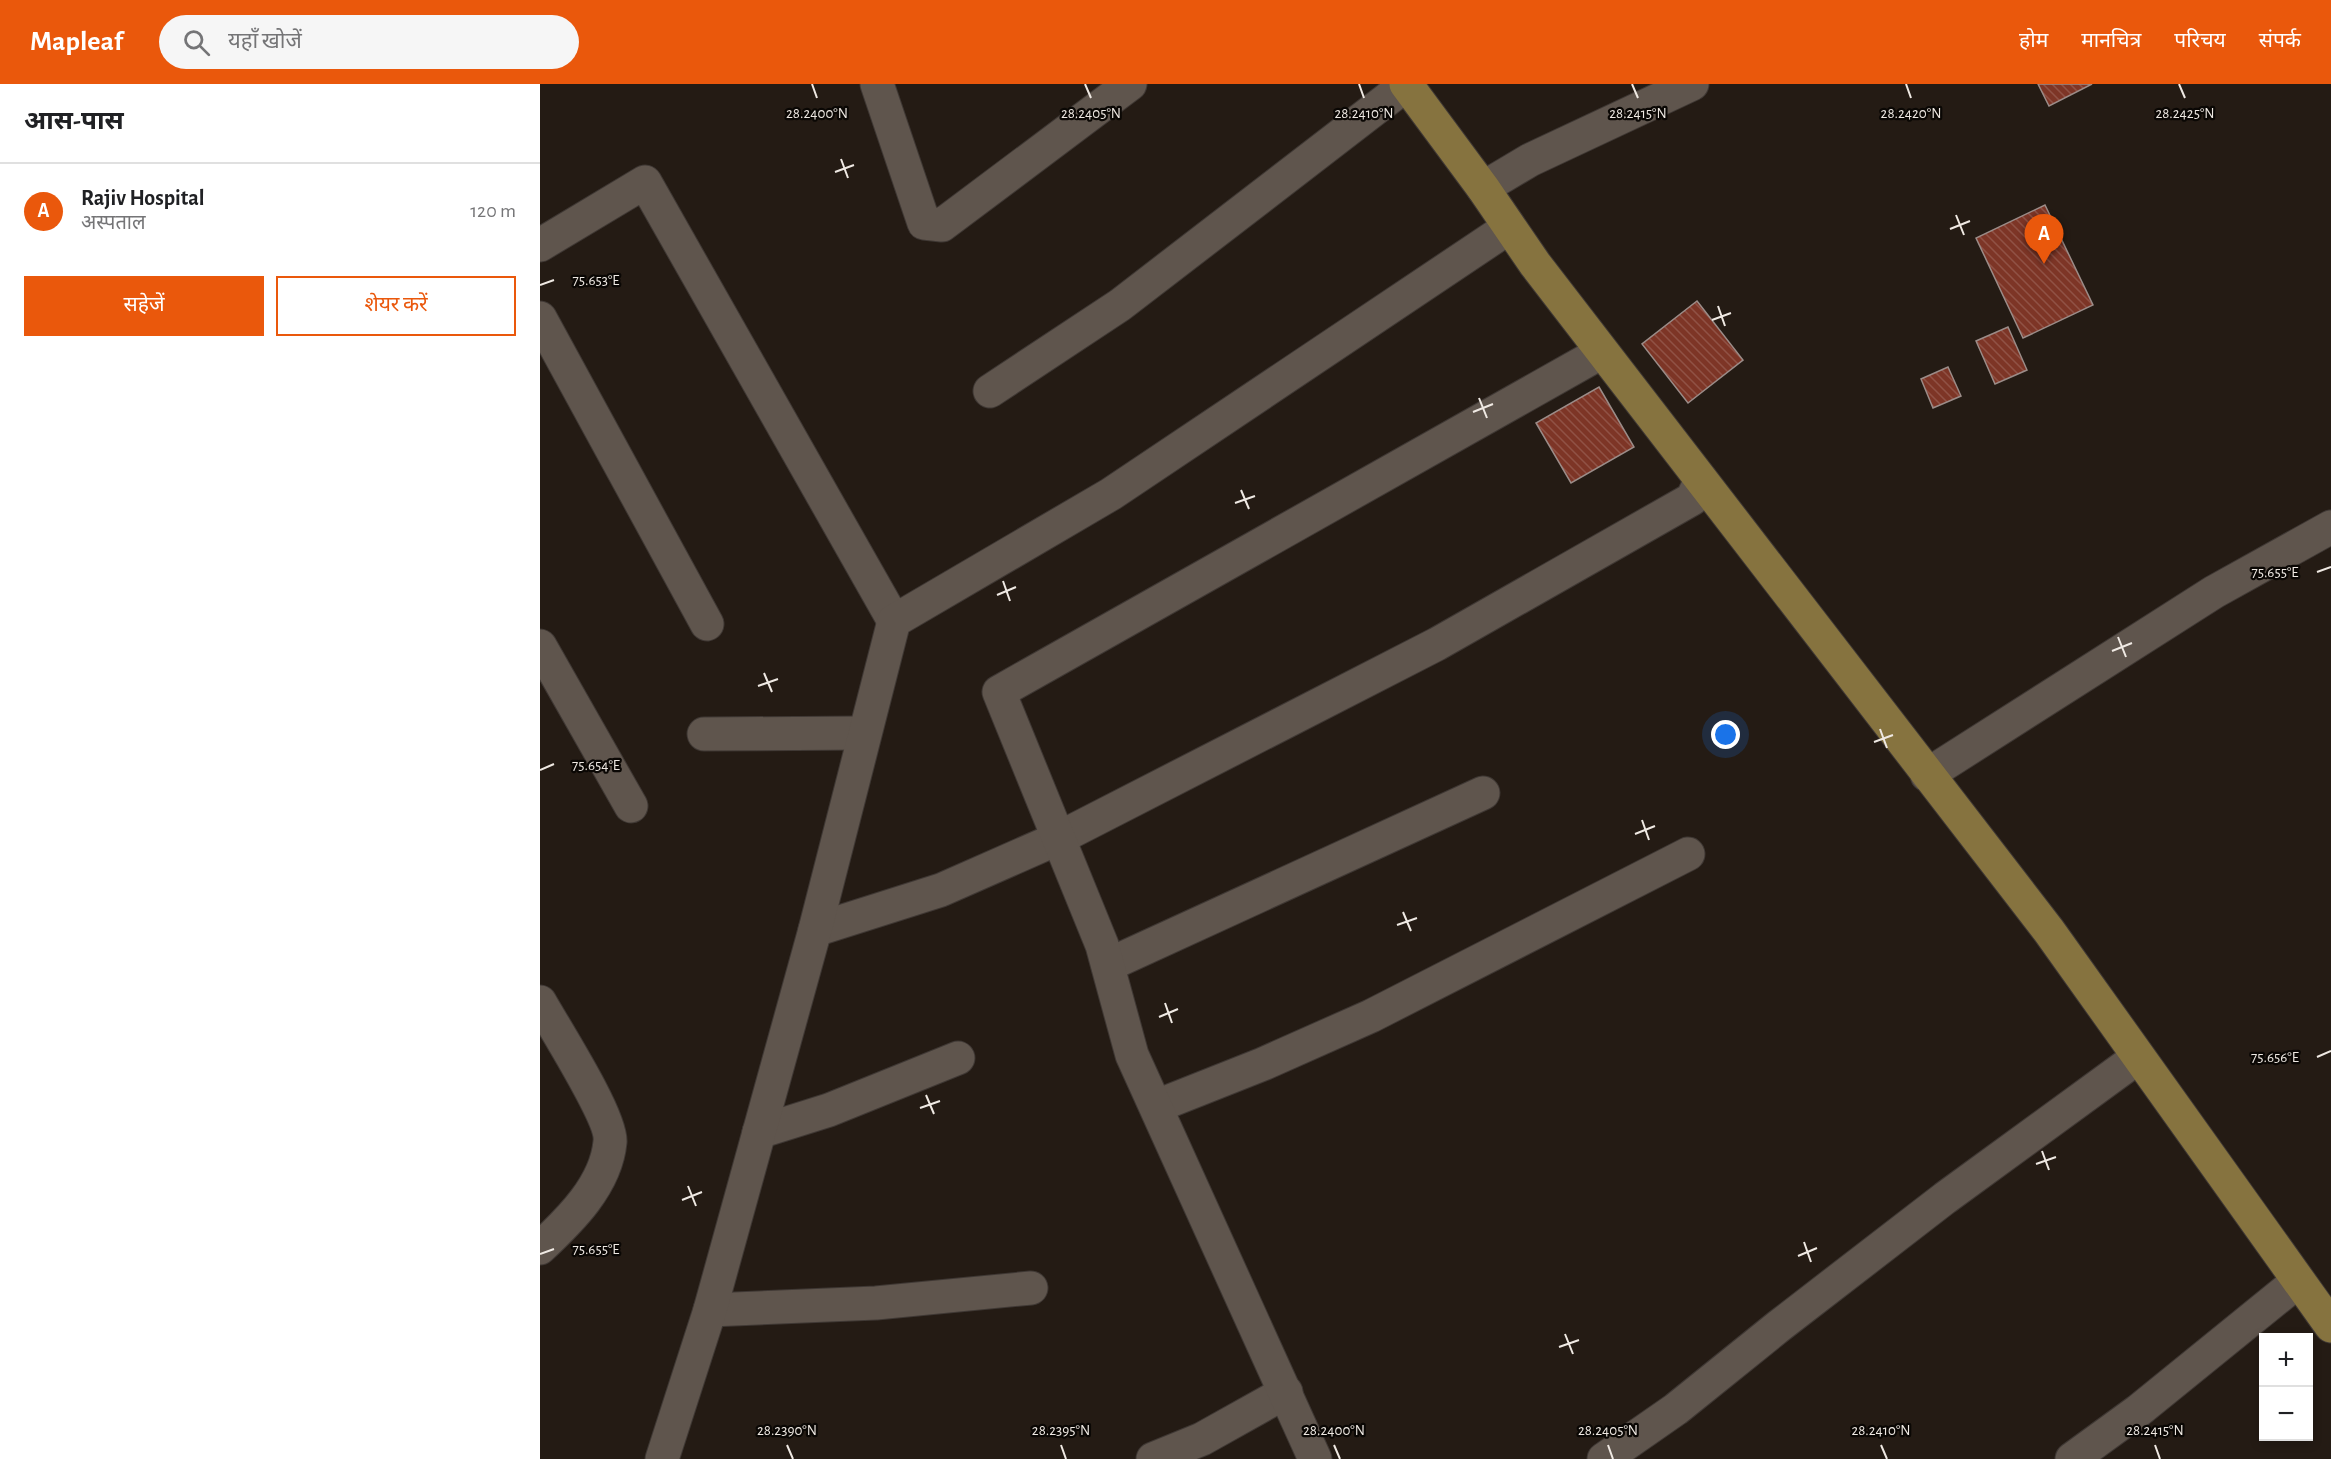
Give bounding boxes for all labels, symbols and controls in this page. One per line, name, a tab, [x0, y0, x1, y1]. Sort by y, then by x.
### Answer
search box	[159, 15, 579, 69]
icon: search	[180, 26, 213, 59]
text: Mapleaf	[30, 28, 123, 56]
text: यहाँ खोजें	[228, 30, 302, 52]
text: होम	[2019, 30, 2048, 51]
text: मानचित्र	[2081, 30, 2141, 51]
text: परिचय	[2174, 30, 2226, 51]
text: संपर्क	[2259, 30, 2301, 51]
text: 28.2400°N	[786, 106, 848, 121]
text: 28.2405°N	[1061, 106, 1121, 121]
text: 28.2410°N	[1334, 106, 1394, 121]
text: 28.2415°N	[1609, 106, 1667, 121]
text: 28.2420°N	[1881, 106, 1941, 121]
text: 28.2425°N	[2155, 106, 2215, 121]
text: आस-पास	[24, 108, 124, 134]
text: Rajiv Hospital	[81, 187, 205, 209]
text: A	[38, 201, 50, 221]
text: 120 m	[470, 201, 516, 221]
text: अस्पताल	[81, 213, 146, 233]
pin: A	[2024, 214, 2064, 264]
text: 75.653°E	[572, 273, 620, 288]
button: सहेजें	[24, 276, 264, 336]
button: शेयर करें	[276, 276, 516, 336]
text: 75.655°E	[2251, 565, 2299, 580]
your location	[1711, 720, 1740, 749]
text: 75.654°E	[572, 758, 620, 773]
text: 75.656°E	[2251, 1050, 2299, 1065]
text: 75.655°E	[572, 1242, 620, 1257]
map controls	[2259, 1333, 2313, 1441]
button: +	[2259, 1333, 2313, 1387]
button: −	[2259, 1387, 2313, 1441]
text: 28.2390°N	[757, 1423, 817, 1438]
text: 28.2395°N	[1032, 1423, 1090, 1438]
text: 28.2400°N	[1303, 1423, 1365, 1438]
text: 28.2405°N	[1578, 1423, 1638, 1438]
text: 28.2410°N	[1851, 1423, 1911, 1438]
text: 28.2415°N	[2126, 1423, 2184, 1438]

